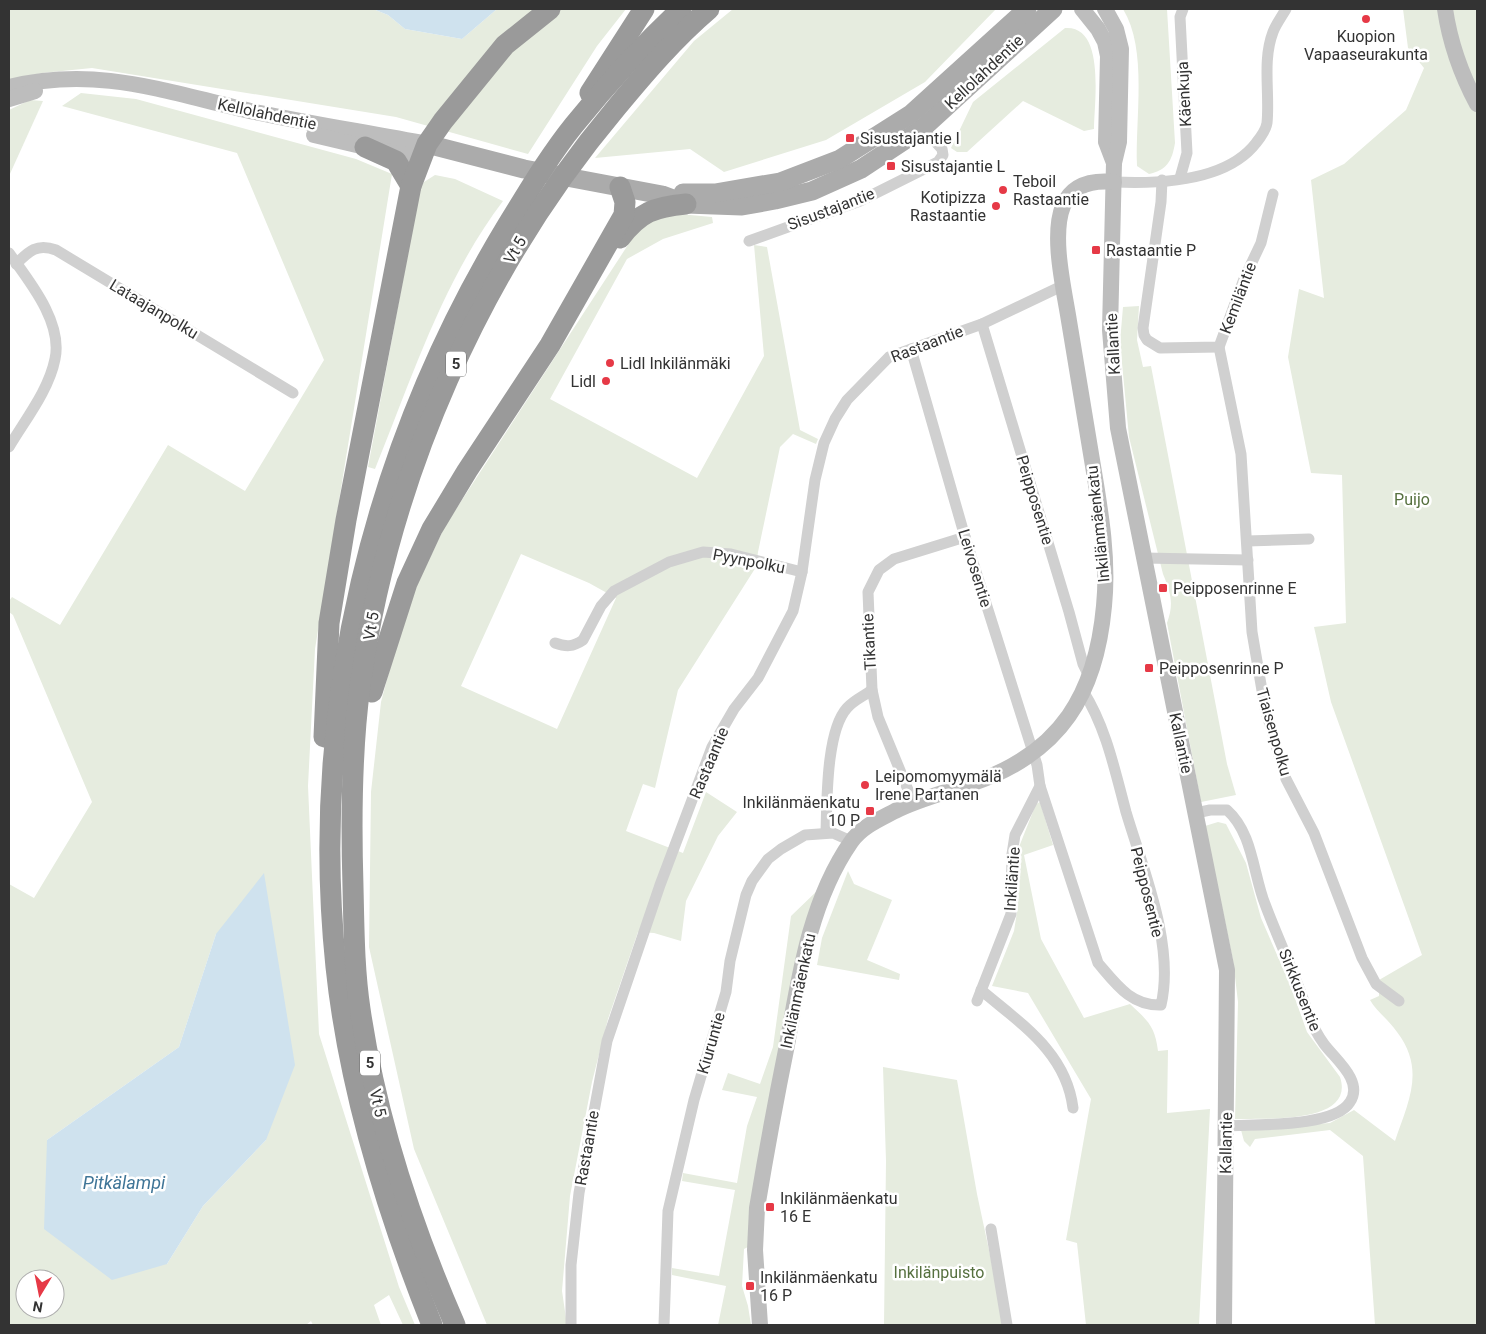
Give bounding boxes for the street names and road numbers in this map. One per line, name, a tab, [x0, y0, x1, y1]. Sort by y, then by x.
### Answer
street label: Kellolahdentie	[941, 31, 1027, 113]
street label: Käenkuja	[1173, 61, 1195, 127]
street label: Kellolahdentie	[216, 94, 318, 134]
street label: Sisustajantie	[785, 184, 877, 234]
street label: Vt 5	[500, 233, 530, 267]
street label: Kemiläntie	[1216, 259, 1260, 337]
street label: Lataajanpolku	[106, 275, 202, 343]
street label: Kallantie	[1102, 313, 1124, 375]
street label: Rastaantie	[888, 322, 966, 366]
road number: 5	[446, 352, 466, 376]
street label: Peipposentie	[1012, 453, 1058, 547]
street label: Inkilänmäenkatu	[1082, 465, 1114, 583]
street label: Leivosentie	[954, 527, 996, 609]
street label: Pyynpolku	[711, 545, 787, 577]
street label: Vt 5	[359, 610, 383, 642]
street label: Tikantie	[858, 613, 880, 671]
street label: Tiaisenpolku	[1252, 686, 1296, 778]
street label: Kallantie	[1165, 711, 1197, 775]
street label: Rastaantie	[685, 724, 733, 802]
street label: Peipposentie	[1127, 845, 1167, 939]
street label: Inkiläntie	[1000, 846, 1024, 912]
street label: Inkilänmäenkatu	[776, 932, 820, 1050]
street label: Sirkkusentie	[1275, 946, 1325, 1034]
street label: Kiuruntie	[693, 1010, 729, 1076]
road number: 5	[360, 1050, 380, 1076]
street label: Vt 5	[366, 1087, 390, 1119]
street label: Rastaantie	[571, 1109, 603, 1187]
street label: Kallantie	[1216, 1112, 1236, 1174]

